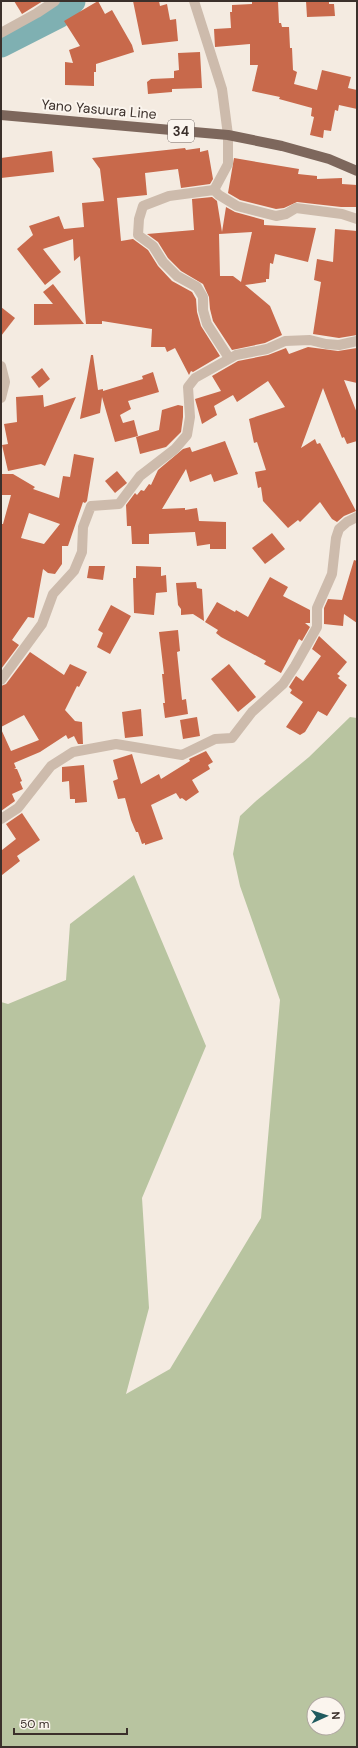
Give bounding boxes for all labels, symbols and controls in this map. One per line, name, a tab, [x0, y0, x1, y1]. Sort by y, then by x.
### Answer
street label: Yano Yasuura Line	[41, 95, 158, 123]
road number: 34	[168, 120, 194, 142]
north arrow	[306, 1696, 346, 1736]
scale bar	[14, 1710, 127, 1736]
text: N	[329, 1711, 343, 1720]
text: 50 m	[20, 1716, 49, 1732]

